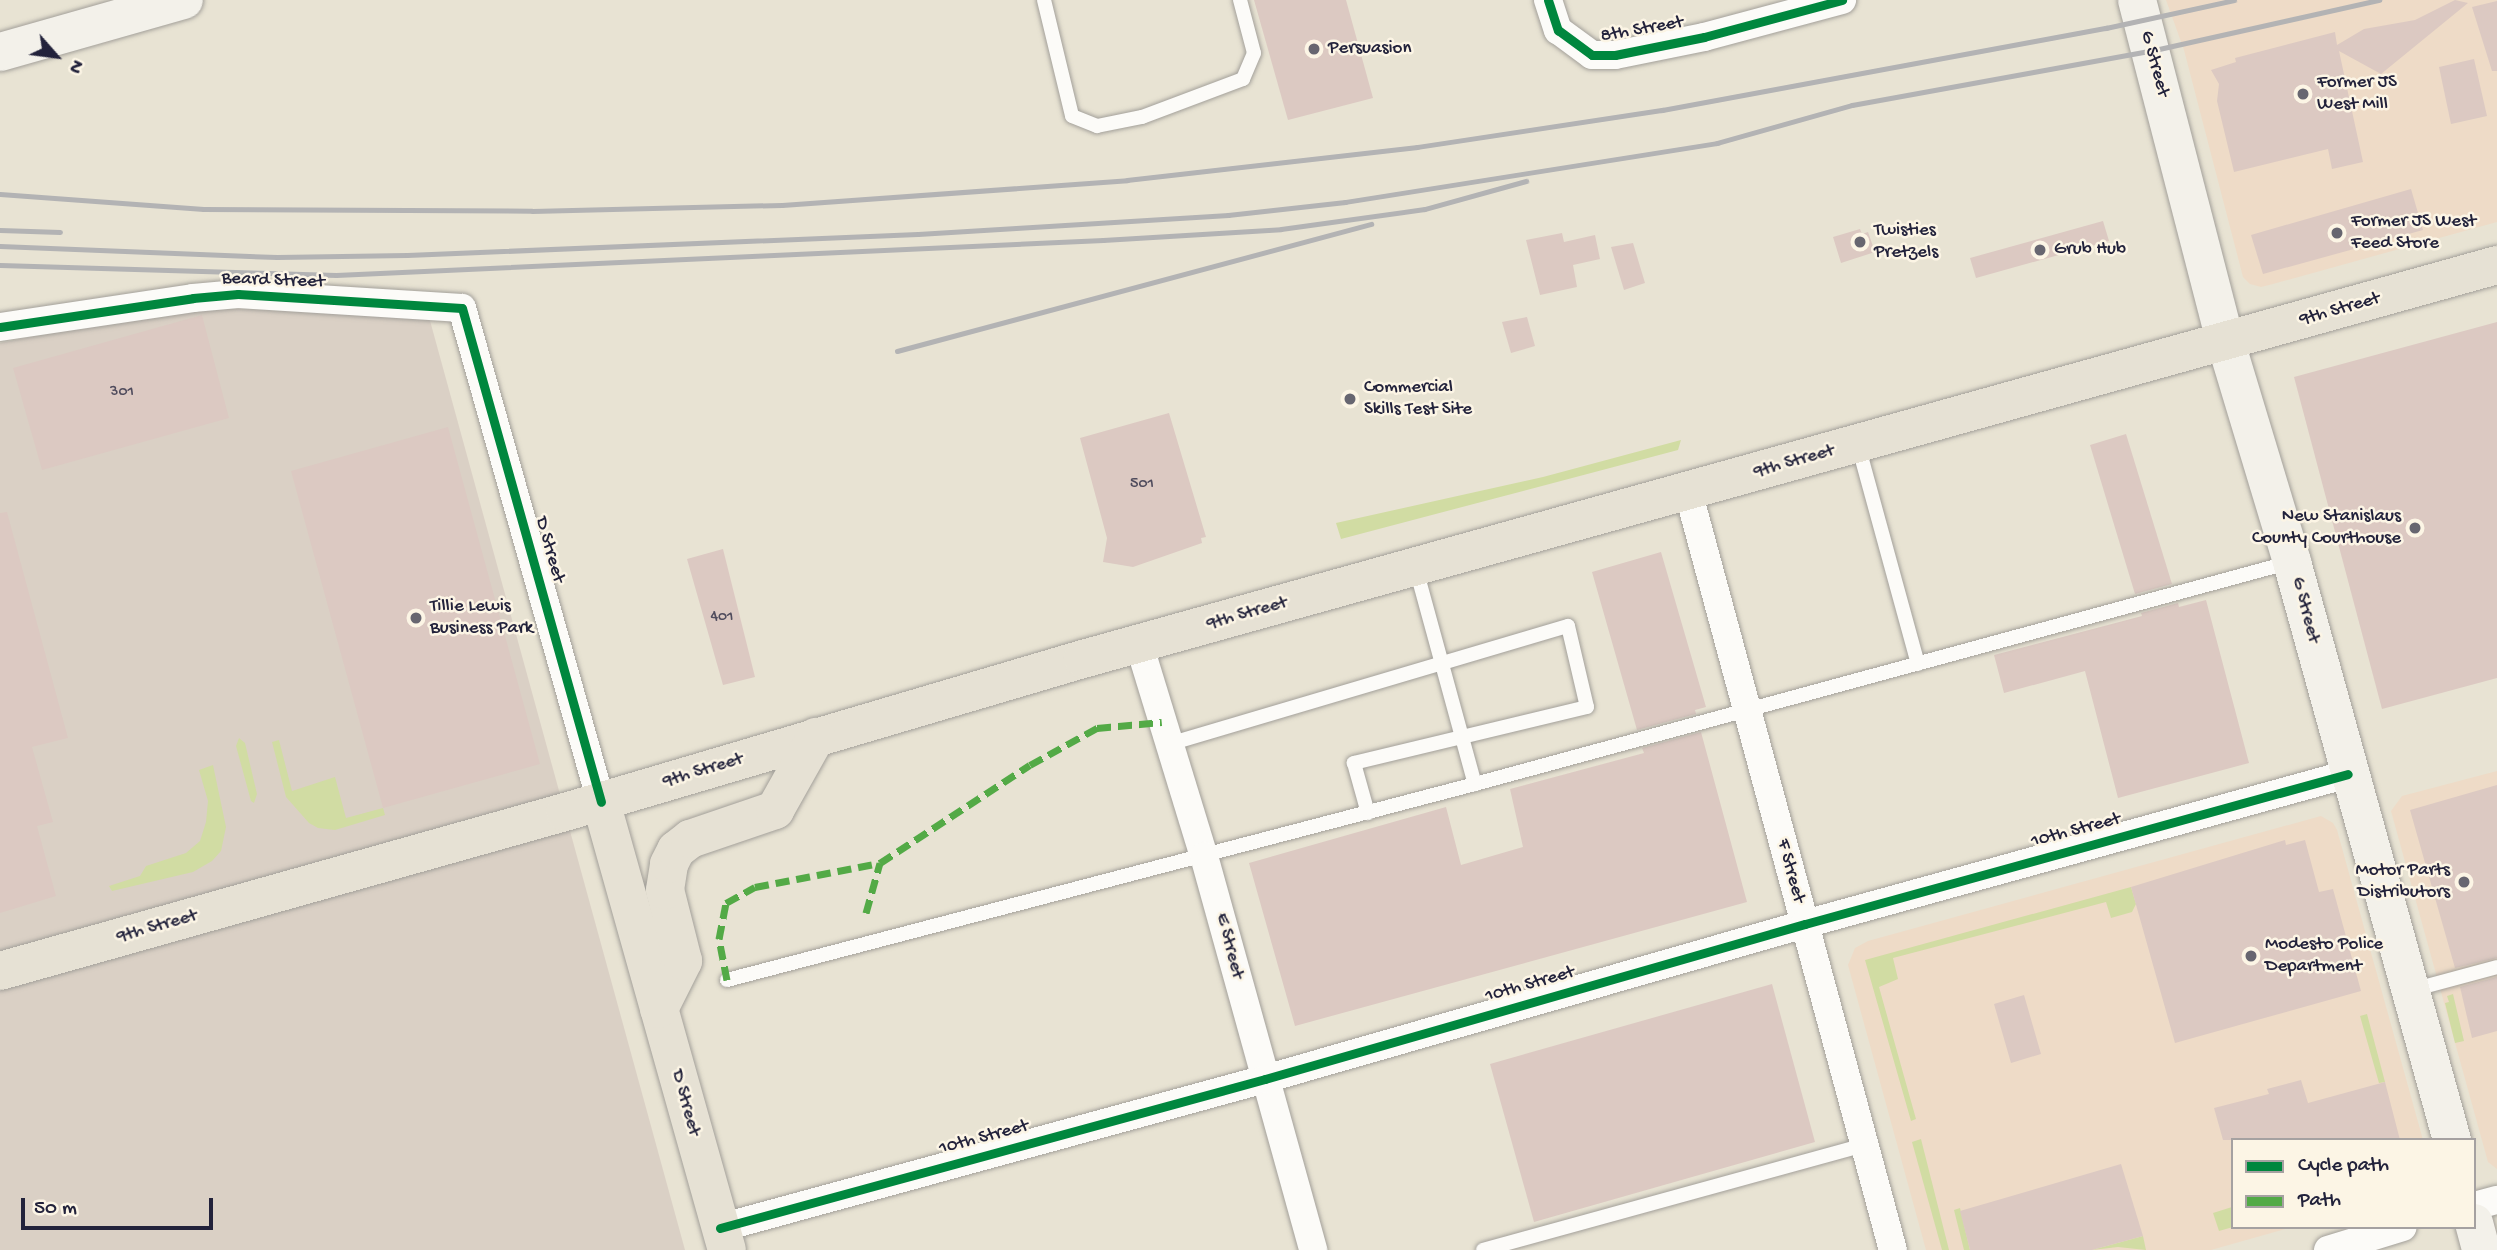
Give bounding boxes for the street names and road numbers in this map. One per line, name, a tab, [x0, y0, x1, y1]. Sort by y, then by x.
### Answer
street label: 8th Street	[1599, 12, 1685, 48]
street label: G Street	[2134, 29, 2174, 99]
street label: Beard Street	[221, 268, 325, 294]
street label: 9th Street	[2297, 288, 2383, 332]
street label: 9th Street	[1751, 440, 1837, 484]
street label: D Street	[529, 514, 569, 586]
street label: G Street	[2285, 575, 2325, 645]
street label: 9th Street	[1204, 592, 1290, 636]
street label: 9th Street	[660, 748, 746, 794]
street label: 10th Street	[2029, 808, 2123, 854]
street label: F Street	[1771, 837, 1809, 905]
street label: 9th Street	[114, 905, 200, 949]
street label: E Street	[1209, 911, 1249, 981]
street label: 10th Street	[1483, 961, 1577, 1009]
street label: D Street	[665, 1067, 705, 1139]
street label: 10th Street	[937, 1115, 1031, 1161]

